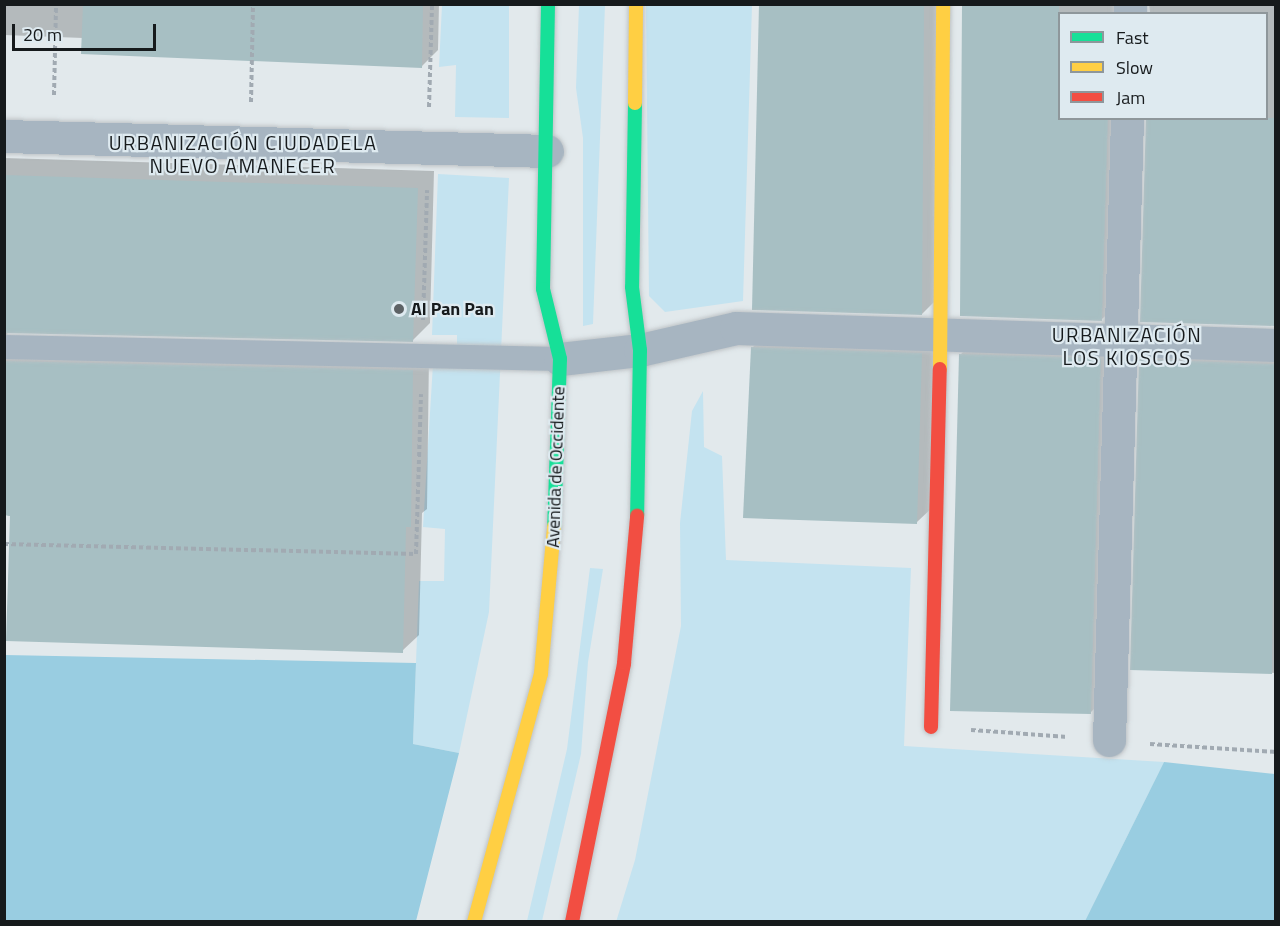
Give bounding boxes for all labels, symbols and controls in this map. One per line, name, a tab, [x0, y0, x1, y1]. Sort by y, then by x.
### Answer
scale bar	[15, 12, 159, 50]
legend	[1058, 12, 1268, 120]
text: 20 m	[23, 21, 62, 48]
text: Fast	[1116, 24, 1149, 51]
text: Slow	[1116, 54, 1153, 81]
text: Jam	[1116, 84, 1145, 111]
district label: URBANIZACIÓN CIUDADELA NUEVO AMANECER	[109, 130, 377, 177]
place label: Al Pan Pan	[411, 298, 494, 320]
marker: Al Pan Pan	[392, 302, 406, 316]
district label: URBANIZACIÓN LOS KIOSCOS	[1052, 323, 1202, 370]
street label: Avenida de Occidente	[542, 386, 570, 548]

